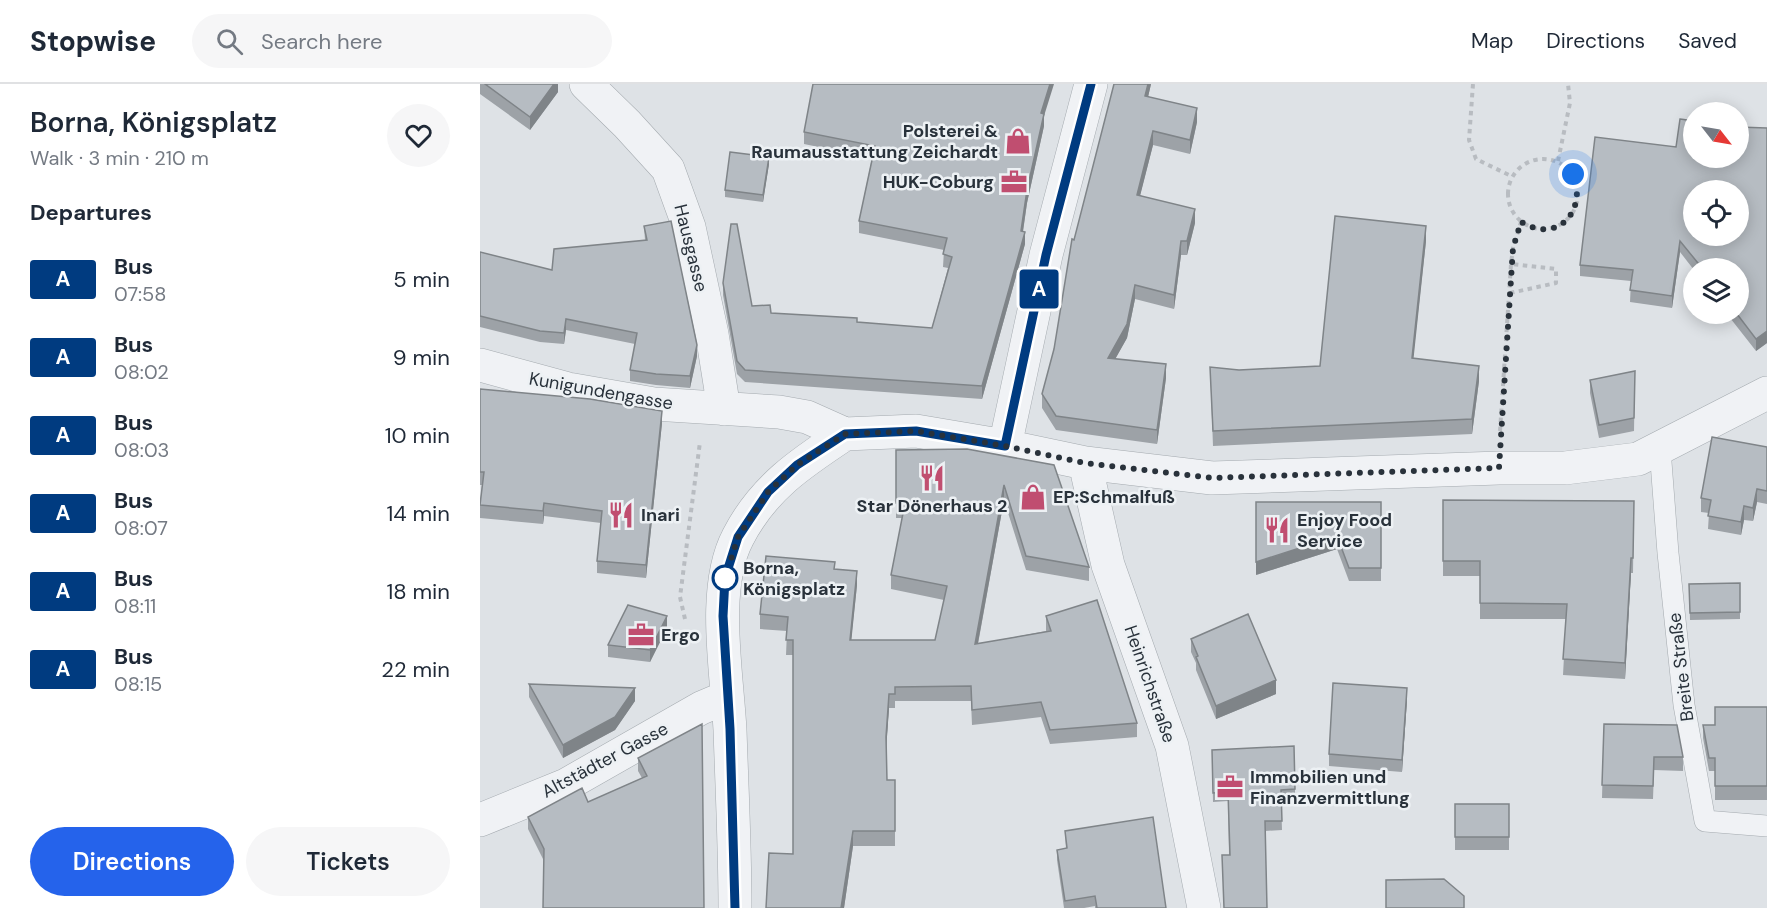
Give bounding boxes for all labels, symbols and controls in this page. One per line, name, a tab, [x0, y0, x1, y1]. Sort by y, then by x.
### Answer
search box	[192, 14, 612, 68]
text: Stopwise	[30, 23, 156, 60]
icon: search	[213, 25, 246, 58]
text: Search here	[261, 27, 382, 56]
text: Map	[1471, 27, 1513, 55]
text: Directions	[1546, 27, 1645, 55]
text: Saved	[1678, 27, 1737, 55]
north arrow	[1683, 102, 1749, 168]
map controls	[1683, 102, 1749, 324]
text: Borna, Königsplatz	[30, 104, 277, 141]
button: heart	[387, 104, 450, 167]
place label: Polsterei & Raumausstattung Zeichardt	[751, 119, 998, 164]
shop icon: Polsterei & Raumausstattung Zeichardt	[1003, 126, 1033, 156]
text: Walk · 3 min · 210 m	[30, 145, 209, 171]
your location	[1558, 159, 1588, 189]
office icon: HUK-Coburg	[999, 167, 1029, 197]
place label: HUK-Coburg	[883, 170, 994, 194]
button: locate	[1683, 180, 1749, 246]
text: Departures	[30, 198, 152, 227]
street label: Hausgasse	[669, 202, 713, 294]
text: Bus	[114, 252, 153, 281]
button: layers	[1683, 258, 1749, 324]
text: A	[56, 265, 70, 293]
text: 5 min	[393, 265, 450, 294]
line badge: A	[1020, 270, 1058, 308]
text: A	[1032, 275, 1046, 303]
text: 07:58	[114, 281, 166, 307]
text: Bus	[114, 330, 153, 359]
text: A	[56, 343, 70, 371]
text: 9 min	[393, 343, 450, 372]
text: 08:02	[114, 359, 169, 385]
street label: Kunigundengasse	[527, 367, 675, 415]
text: Bus	[114, 408, 153, 437]
text: A	[56, 421, 70, 449]
text: 10 min	[385, 421, 450, 450]
text: 08:03	[114, 437, 169, 463]
restaurant icon: Star Dönerhaus 2	[917, 463, 947, 493]
shop icon: EP:Schmalfuß	[1018, 482, 1048, 512]
place label: EP:Schmalfuß	[1053, 485, 1175, 509]
text: Bus	[114, 486, 153, 515]
place label: Star Dönerhaus 2	[857, 494, 1007, 518]
text: A	[56, 499, 70, 527]
text: 14 min	[386, 499, 450, 528]
restaurant icon: Inari	[606, 500, 636, 530]
place label: Inari	[641, 503, 680, 527]
place label: Enjoy Food Service	[1297, 508, 1392, 553]
text: 08:07	[114, 515, 168, 541]
restaurant icon: Enjoy Food Service	[1262, 515, 1292, 545]
place label: Borna, Königsplatz	[743, 556, 845, 601]
text: Bus	[114, 564, 153, 593]
marker: Borna, Königsplatz	[712, 565, 738, 591]
text: A	[56, 577, 70, 605]
text: 18 min	[386, 577, 450, 606]
text: 08:11	[114, 593, 156, 619]
street label: Breite Straße	[1662, 611, 1700, 723]
office icon: Ergo	[626, 620, 656, 650]
street label: Heinrichstraße	[1119, 622, 1181, 746]
place label: Ergo	[661, 623, 700, 647]
text: Bus	[114, 642, 153, 671]
text: A	[56, 655, 70, 683]
text: 22 min	[381, 655, 450, 684]
text: 08:15	[114, 671, 162, 697]
street label: Altstädter Gasse	[538, 717, 672, 803]
place label: Immobilien und Finanzvermittlung	[1250, 765, 1410, 810]
office icon: Immobilien und Finanzvermittlung	[1215, 772, 1245, 802]
button: Directions	[30, 827, 234, 896]
button: Tickets	[246, 827, 450, 896]

